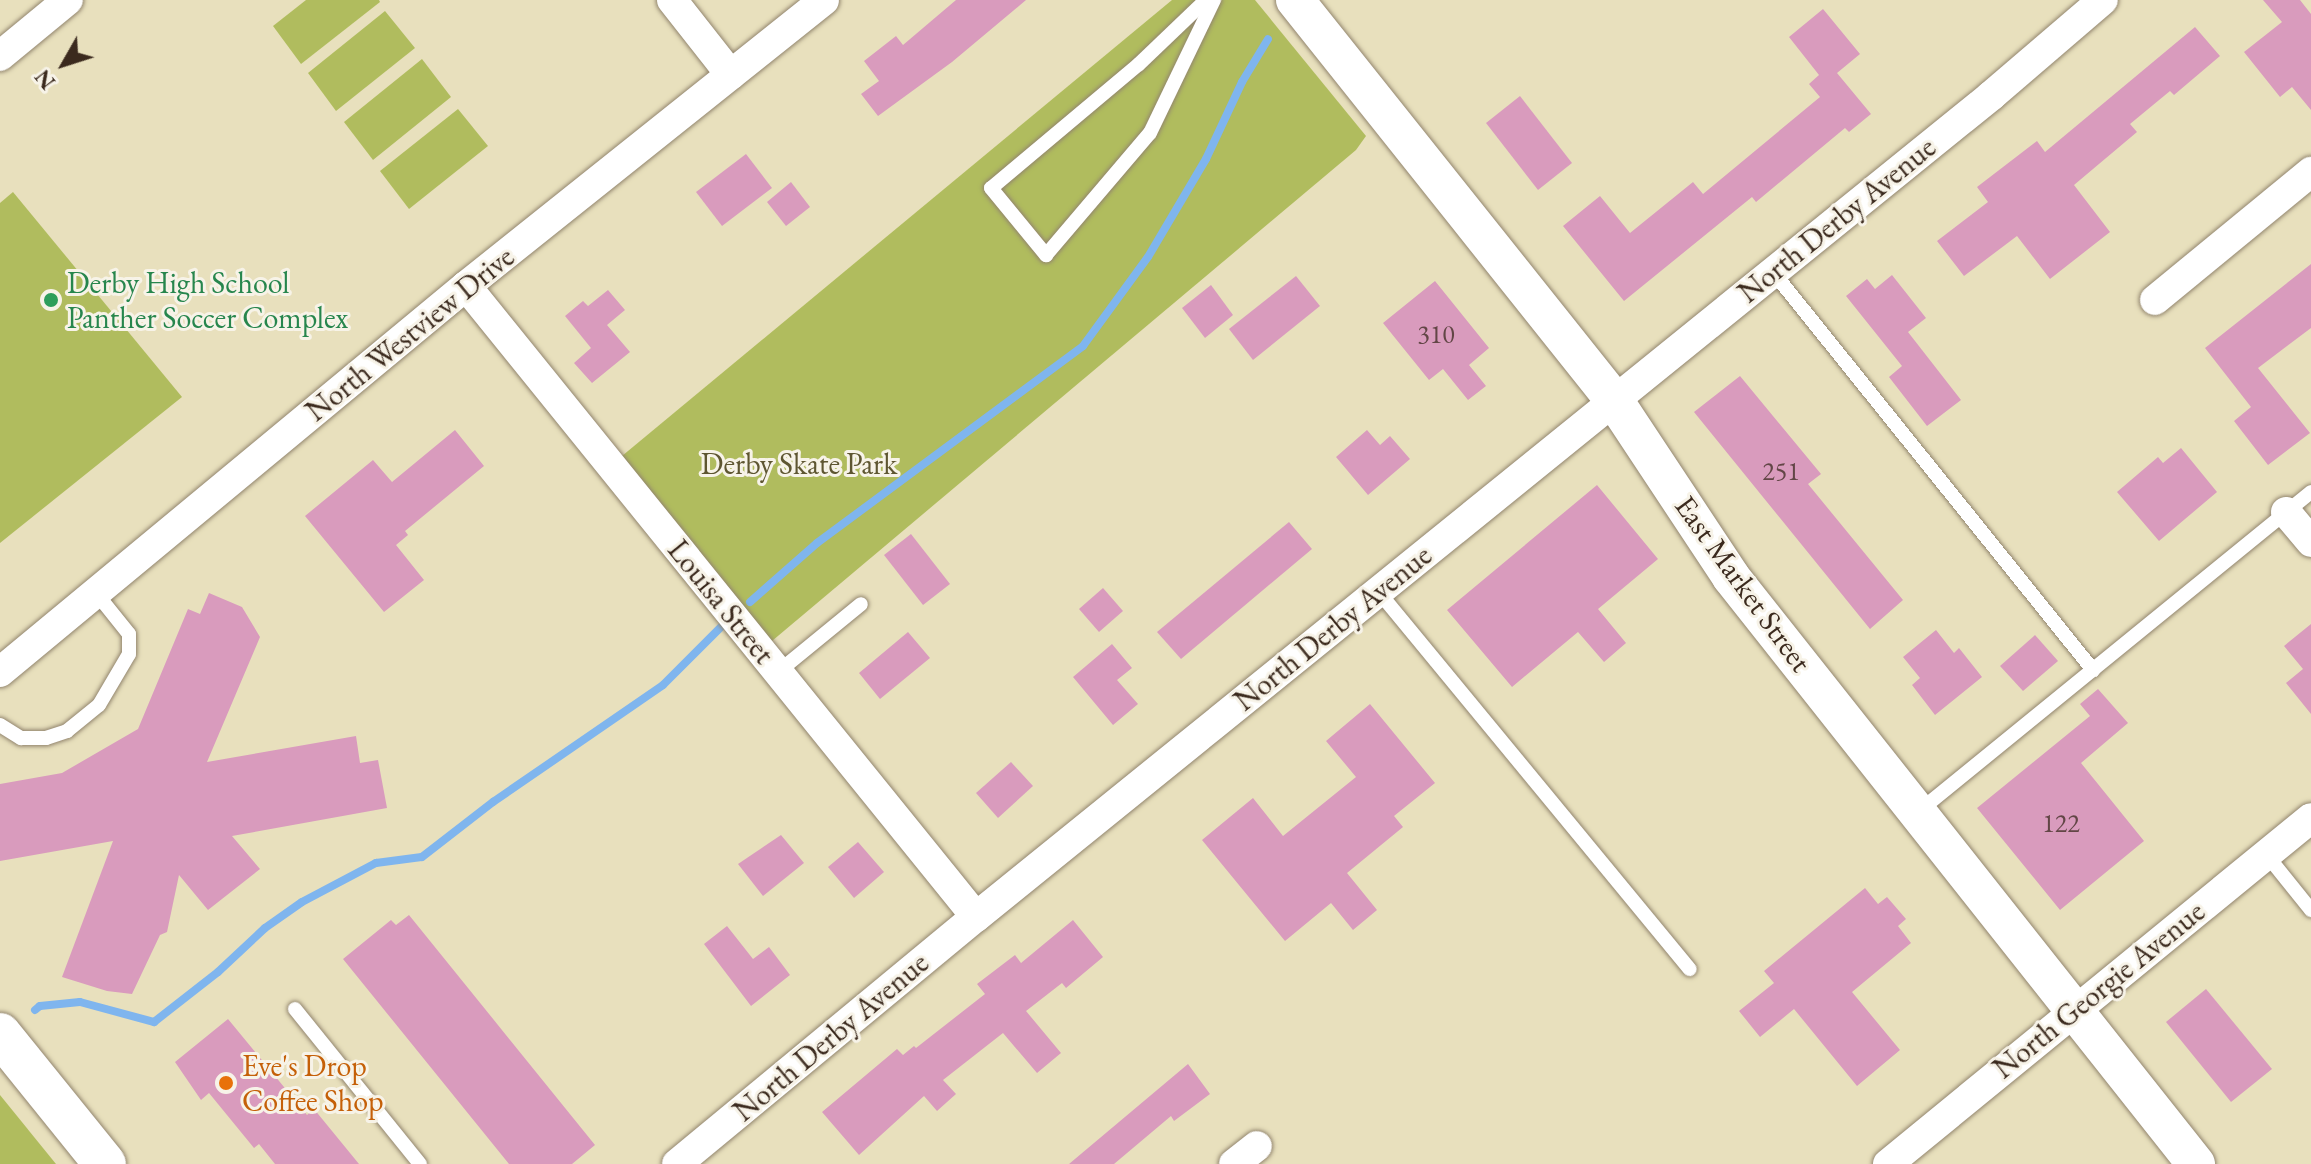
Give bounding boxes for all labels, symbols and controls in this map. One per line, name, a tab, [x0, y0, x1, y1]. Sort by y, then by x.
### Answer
north arrow	[24, 24, 104, 104]
text: N	[28, 63, 62, 95]
street label: North Derby Avenue	[1731, 129, 1943, 311]
street label: North Westview Drive	[299, 239, 521, 429]
place label: Derby High School Panther Soccer Complex	[67, 265, 348, 336]
marker: Derby High School Panther Soccer Complex	[42, 291, 60, 309]
house number: 310	[1417, 319, 1455, 351]
park label: Derby Skate Park	[701, 446, 897, 482]
house number: 251	[1762, 456, 1800, 488]
street label: East Market Street	[1667, 489, 1819, 679]
street label: Louisa Street	[660, 533, 782, 671]
street label: North Derby Avenue	[1227, 537, 1439, 719]
house number: 122	[2042, 808, 2080, 840]
street label: North Georgie Avenue	[1986, 894, 2212, 1086]
street label: North Derby Avenue	[726, 945, 936, 1129]
place label: Eve's Drop Coffee Shop	[242, 1048, 384, 1118]
marker: Eve's Drop Coffee Shop	[217, 1074, 235, 1092]

